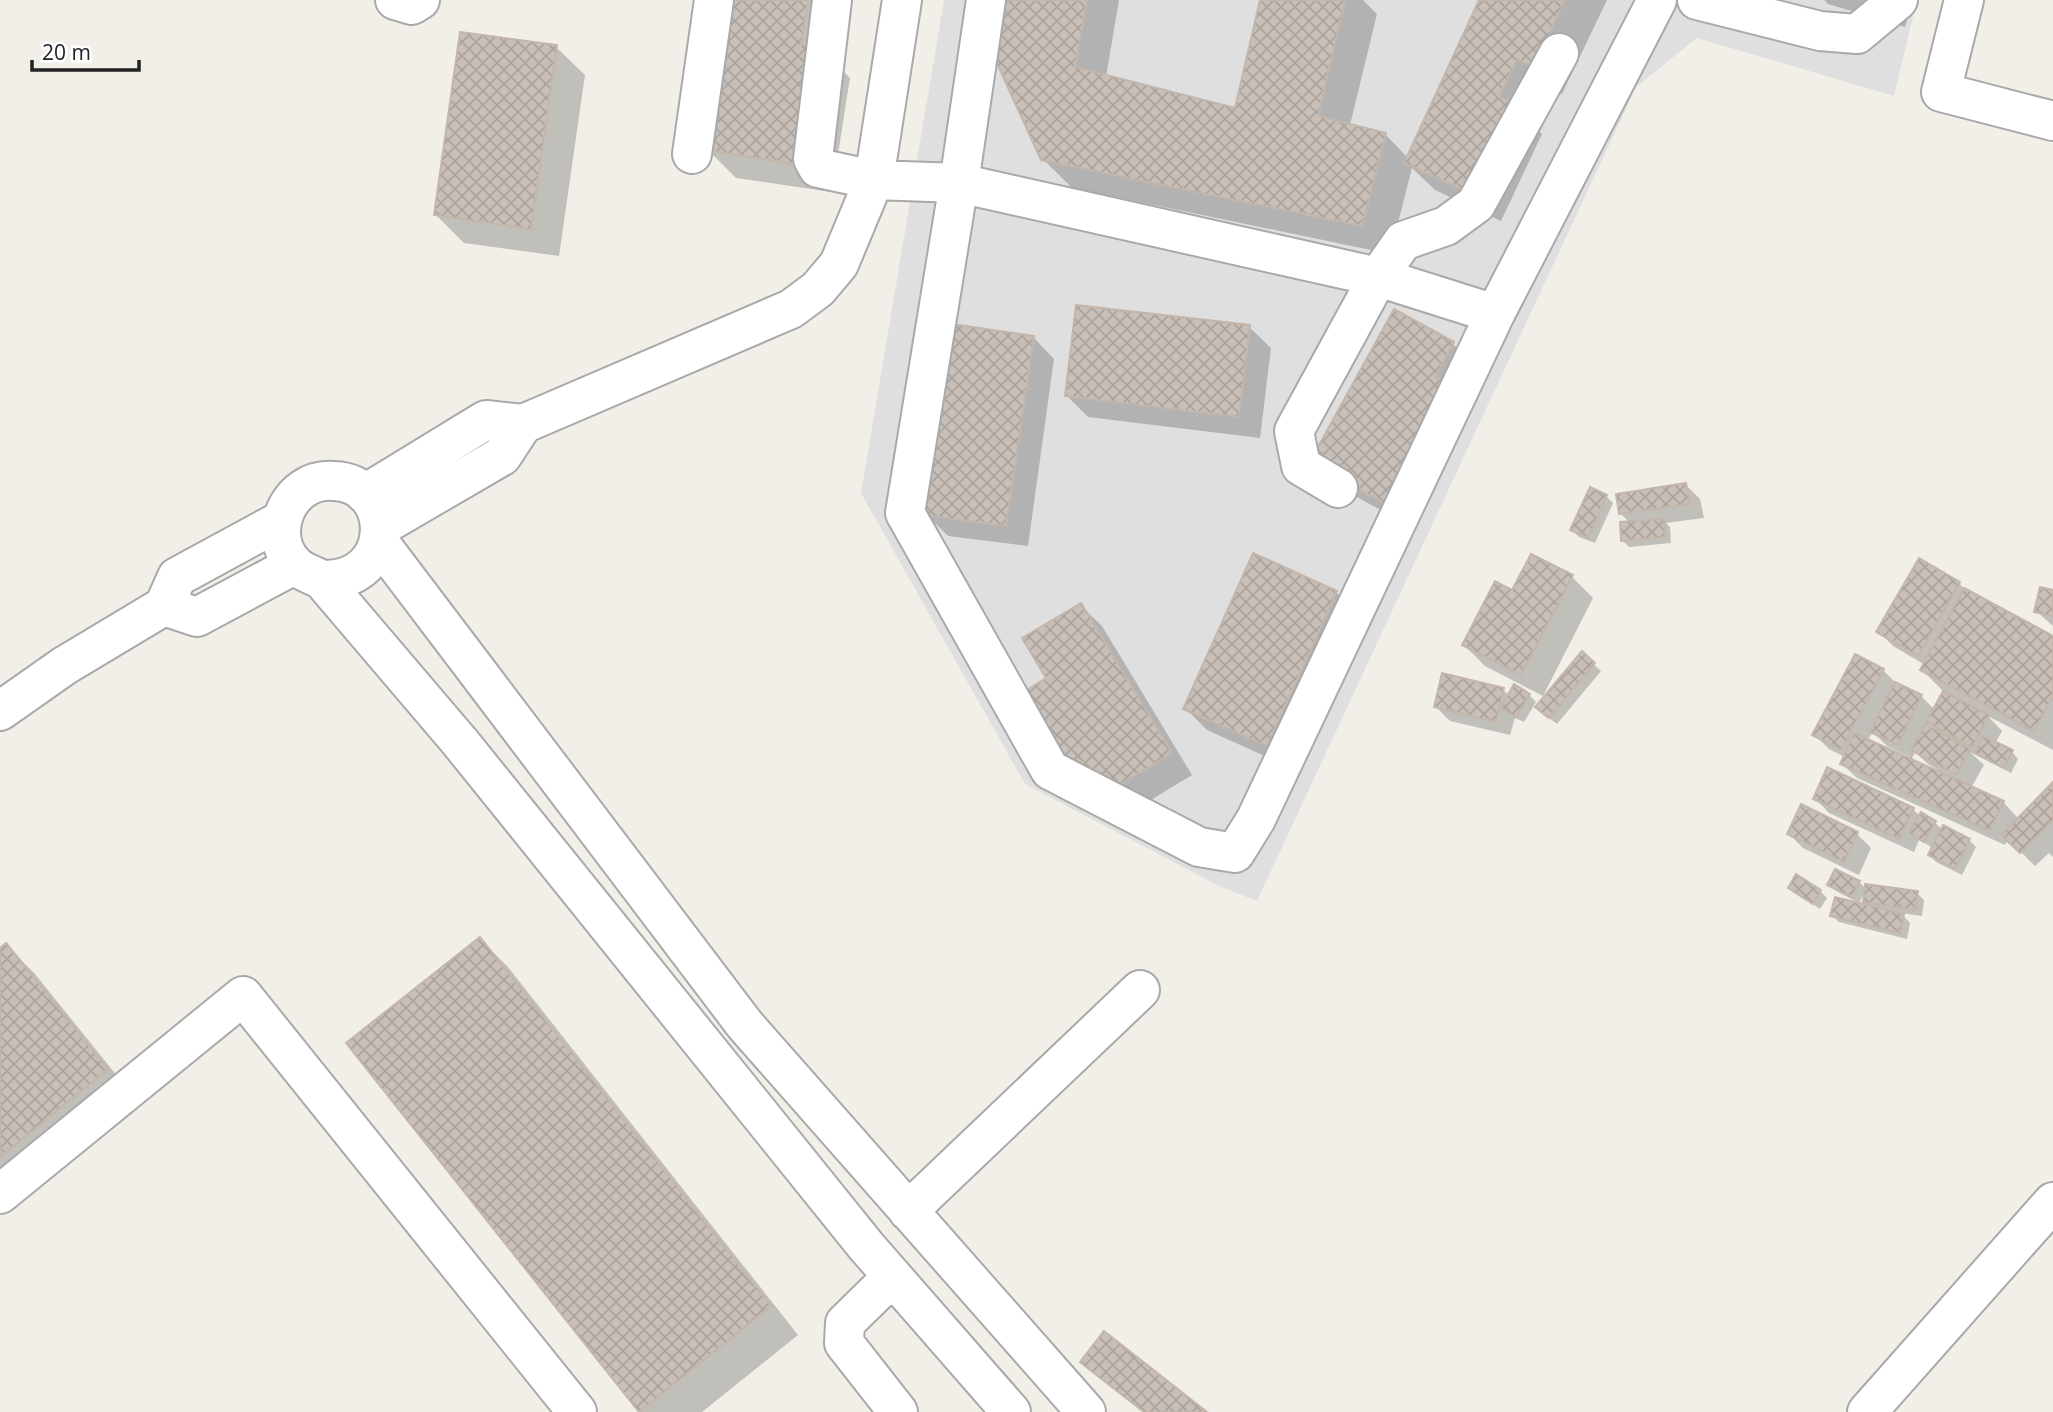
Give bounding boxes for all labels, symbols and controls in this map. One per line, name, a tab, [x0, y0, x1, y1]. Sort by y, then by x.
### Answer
scale bar	[32, 28, 138, 72]
text: 20 m	[42, 38, 91, 66]

